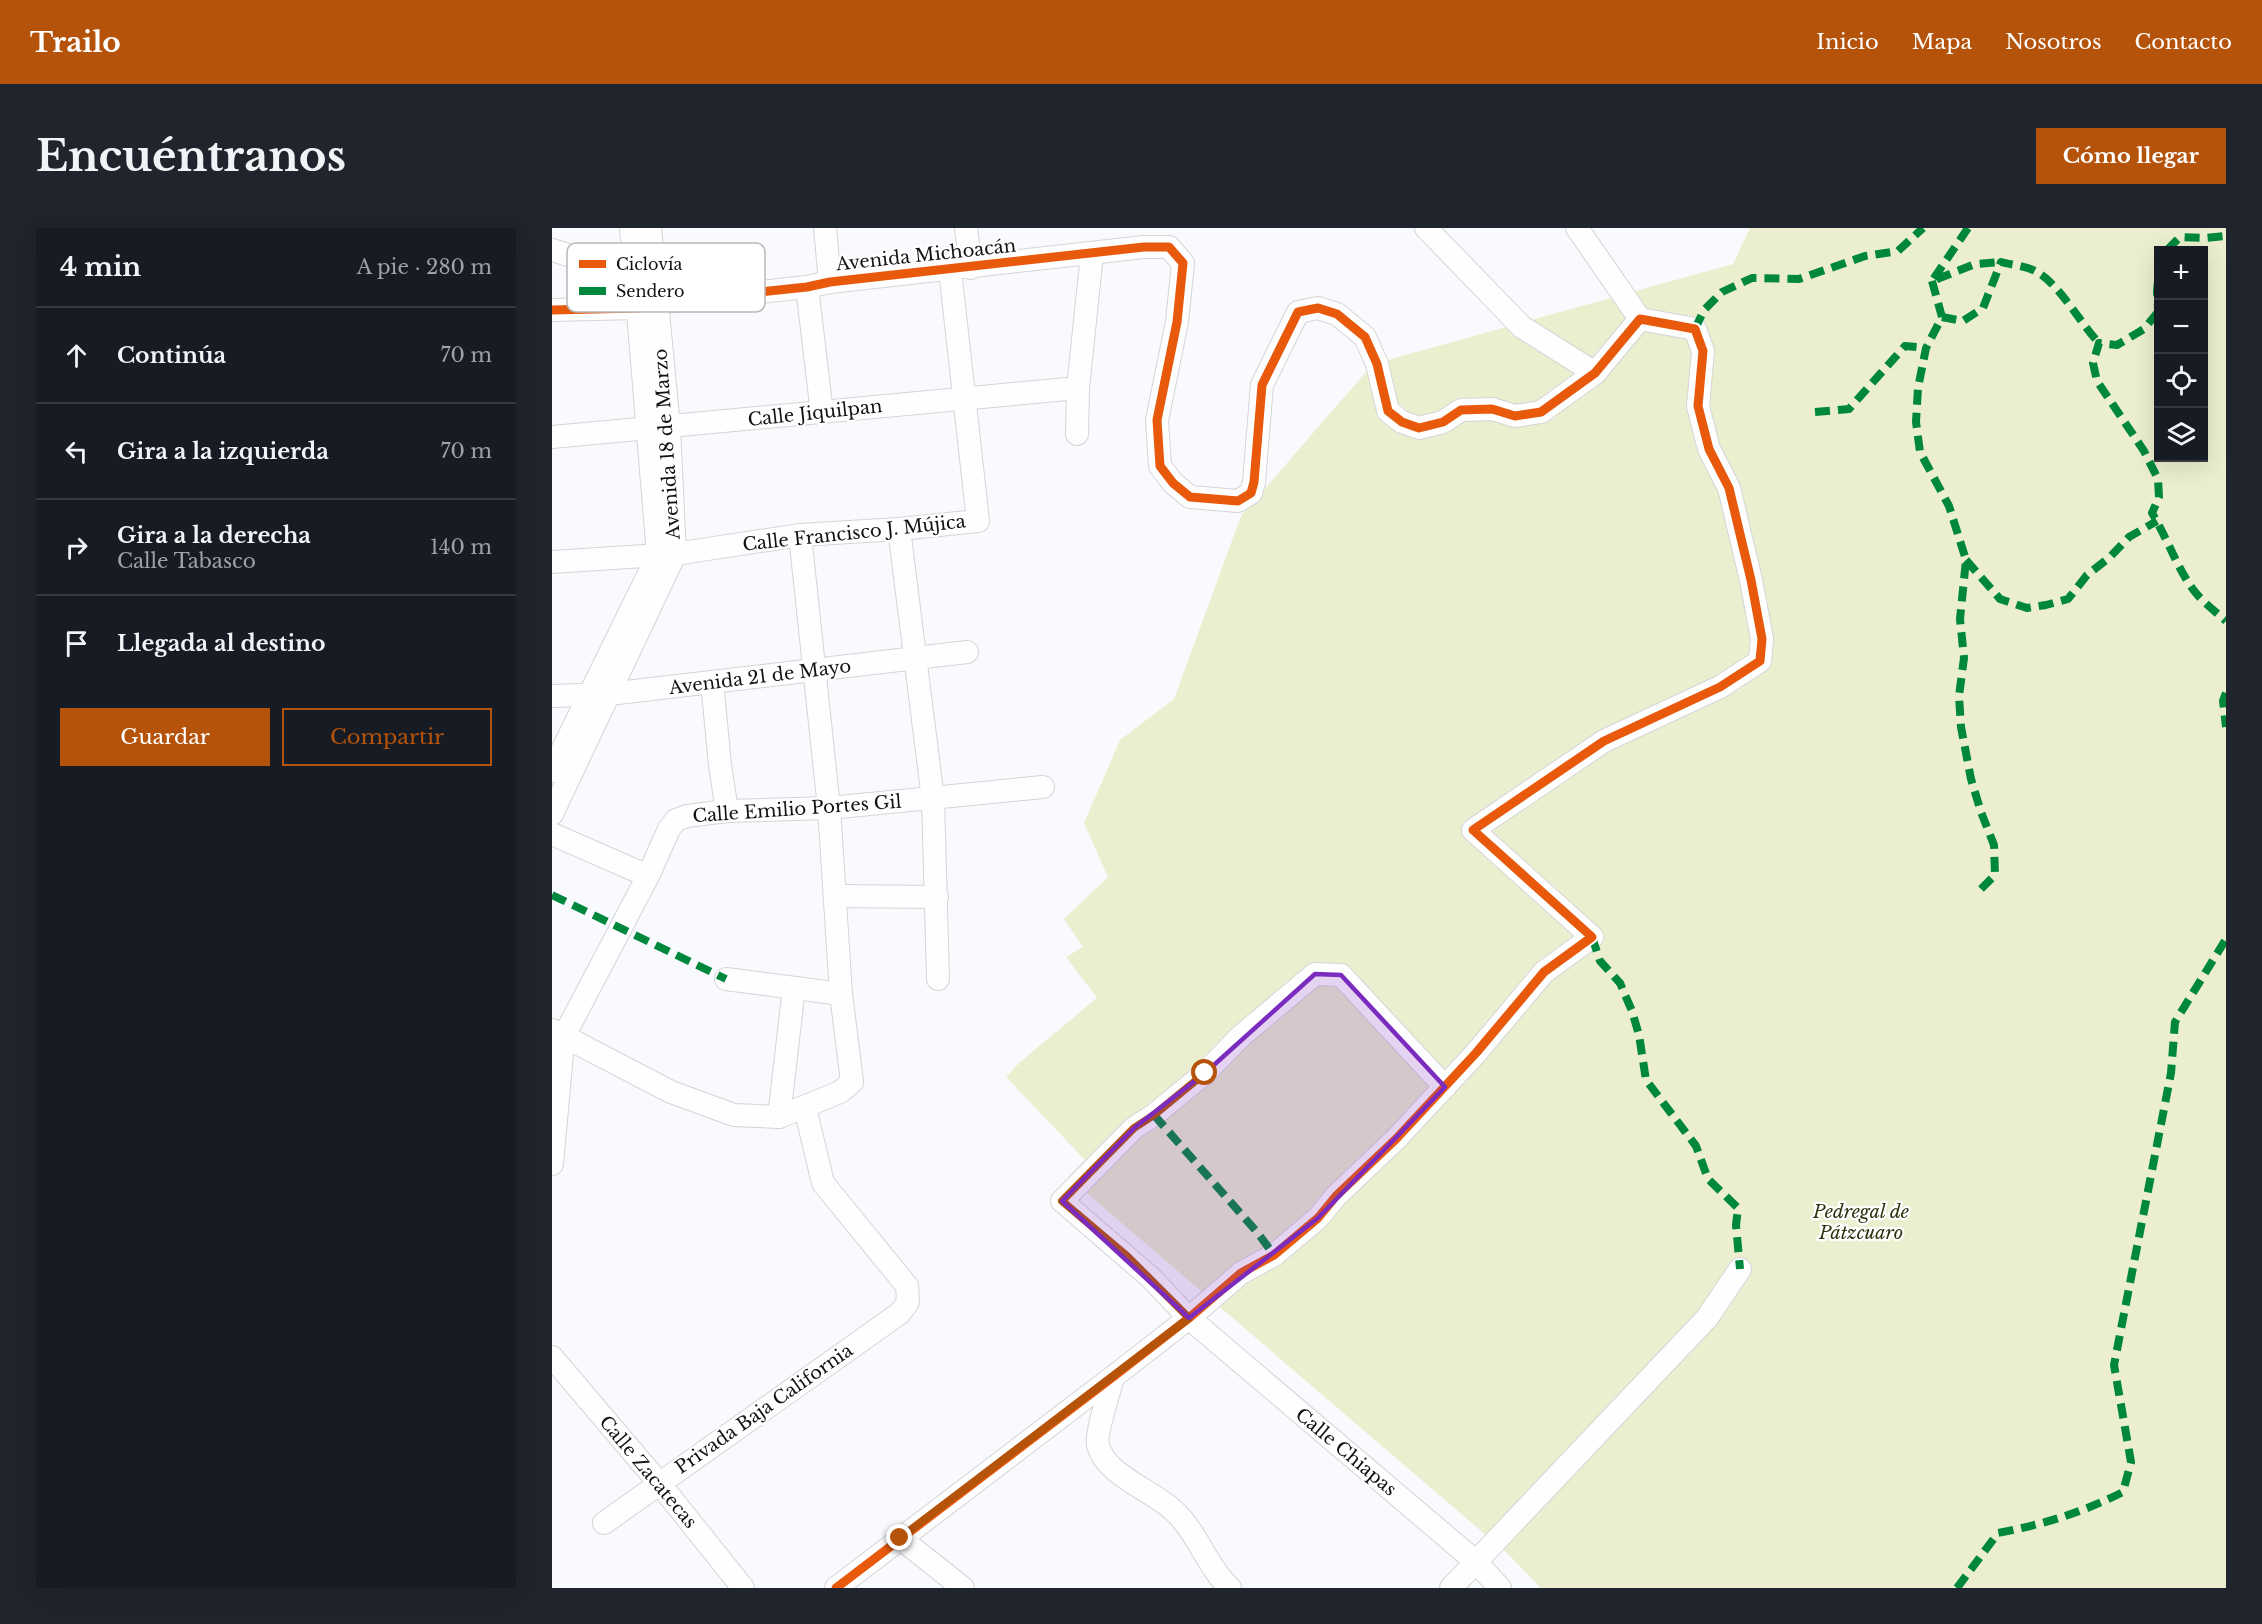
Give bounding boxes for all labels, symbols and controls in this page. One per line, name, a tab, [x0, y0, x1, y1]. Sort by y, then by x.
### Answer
text: Trailo	[30, 25, 121, 60]
text: Inicio	[1816, 29, 1879, 55]
text: Mapa	[1912, 29, 1972, 55]
text: Nosotros	[2005, 29, 2101, 55]
text: Contacto	[2134, 29, 2232, 55]
button: Cómo llegar	[2036, 128, 2226, 184]
text: Encuéntranos	[36, 130, 346, 182]
street label: Avenida Michoacán	[834, 235, 1017, 276]
legend	[567, 243, 765, 312]
map controls	[2154, 246, 2208, 462]
button: +	[2154, 246, 2208, 300]
text: 4 min	[60, 251, 141, 283]
text: Ciclovía	[616, 254, 682, 274]
text: A pie · 280 m	[357, 255, 492, 279]
text: Sendero	[616, 281, 684, 301]
button: −	[2154, 300, 2208, 354]
icon: ahead	[60, 339, 93, 372]
text: Continúa	[117, 342, 226, 369]
text: 70 m	[440, 343, 492, 367]
street label: Avenida 18 de Marzo	[649, 348, 685, 541]
button: locate	[2154, 354, 2208, 408]
street label: Calle Jiquilpan	[747, 395, 883, 431]
button: layers	[2154, 408, 2208, 462]
icon: left	[60, 435, 93, 468]
text: Gira a la izquierda	[117, 438, 329, 465]
text: 70 m	[440, 439, 492, 463]
street label: Calle Francisco J. Mújica	[741, 510, 967, 556]
text: Gira a la derecha	[117, 522, 311, 549]
icon: right	[60, 531, 93, 564]
text: 140 m	[430, 535, 492, 559]
text: Calle Tabasco	[117, 549, 256, 573]
icon: arrive	[60, 627, 93, 660]
text: Llegada al destino	[117, 630, 326, 657]
street label: Avenida 21 de Mayo	[667, 655, 852, 699]
button: Guardar	[60, 708, 270, 766]
button: Compartir	[282, 708, 492, 766]
street label: Calle Emilio Portes Gil	[692, 791, 902, 827]
route start	[1191, 1059, 1217, 1085]
park label: Pedregal de Pátzcuaro	[1812, 1201, 1909, 1244]
street label: Privada Baja California	[671, 1339, 857, 1479]
street label: Calle Chiapas	[1291, 1403, 1401, 1501]
street label: Calle Zacatecas	[595, 1411, 701, 1533]
route end	[886, 1524, 912, 1550]

